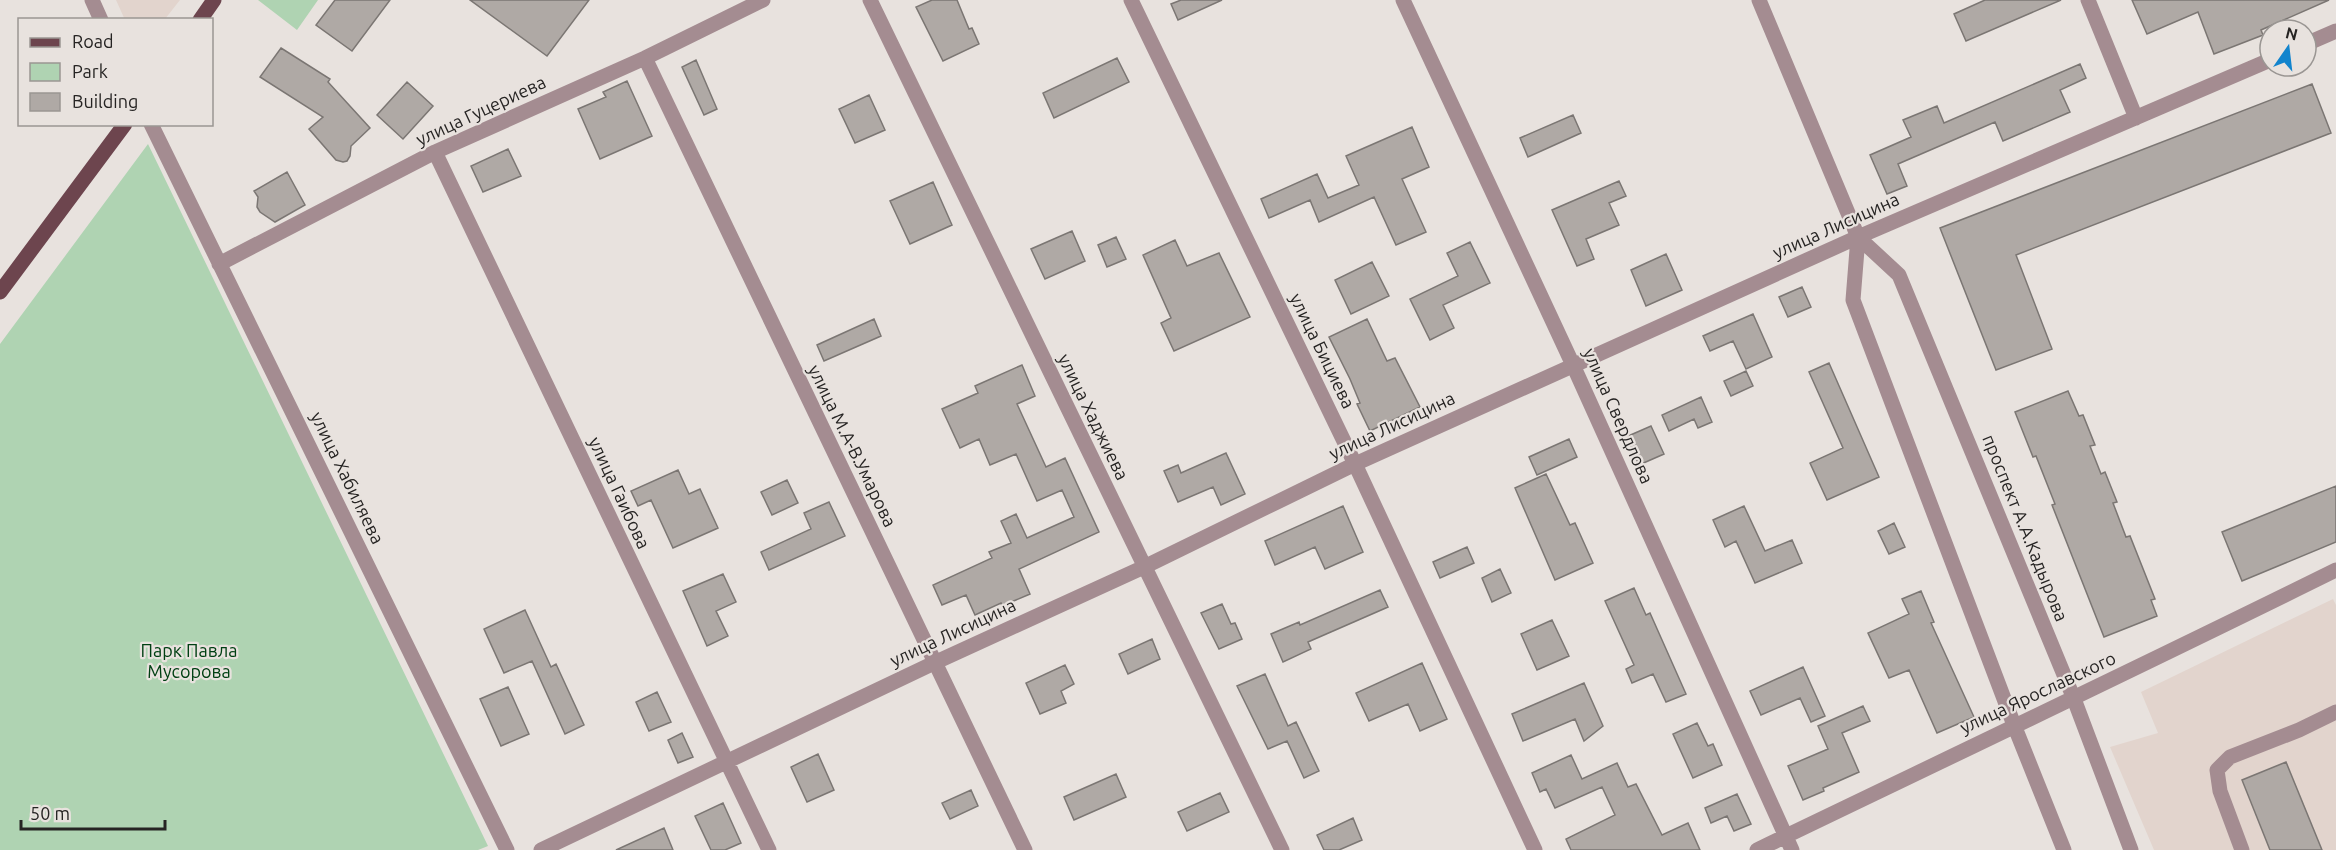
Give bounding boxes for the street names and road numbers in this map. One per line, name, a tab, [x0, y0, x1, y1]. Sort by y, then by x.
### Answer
street label: улица Гуцериева	[413, 71, 549, 149]
street label: улица Лисицина	[1769, 188, 1902, 262]
street label: улица Бициева	[1286, 290, 1359, 411]
street label: улица Свердлова	[1580, 345, 1658, 486]
street label: улица Хаджиева	[1055, 350, 1133, 483]
street label: улица М.А-В.Умарова	[805, 361, 901, 530]
street label: улица Лисицина	[1326, 387, 1458, 463]
street label: улица Хабиляева	[307, 408, 389, 547]
street label: проспект А.А.Кадырова	[1979, 431, 2073, 624]
street label: улица Гаибова	[585, 434, 655, 552]
street label: улица Лисицина	[887, 594, 1019, 670]
street label: улица Ярославского	[1956, 647, 2119, 737]

